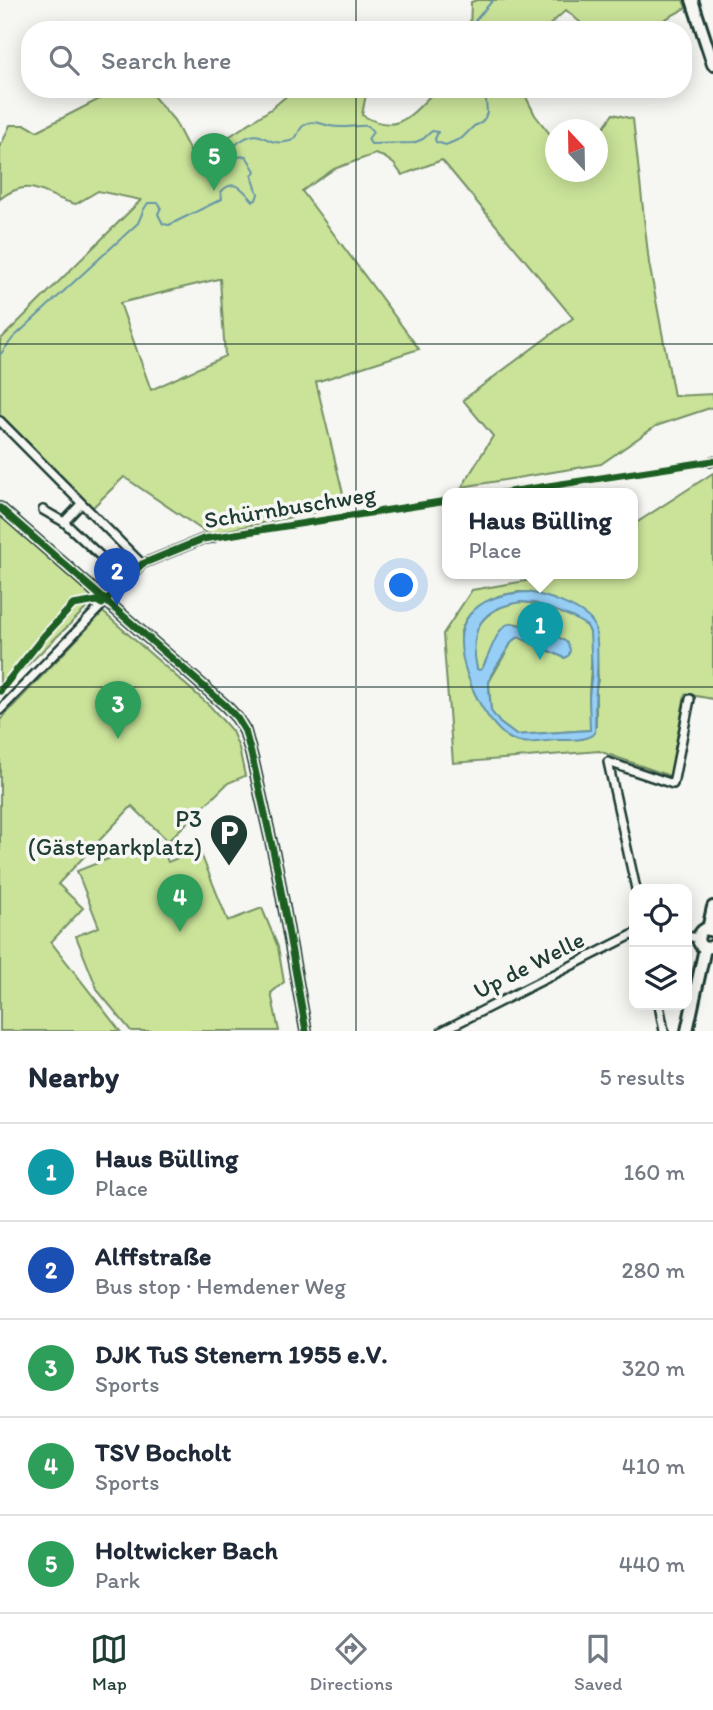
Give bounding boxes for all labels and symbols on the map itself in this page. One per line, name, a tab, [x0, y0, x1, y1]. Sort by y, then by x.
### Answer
north arrow	[545, 119, 608, 182]
pin: 5	[191, 133, 237, 191]
street label: Schürnbuschweg	[202, 479, 379, 534]
pin: 2	[94, 548, 140, 606]
your location	[384, 568, 418, 602]
pin: 1	[517, 602, 563, 660]
pin: 3	[95, 681, 141, 739]
place label: P3 (Gästeparkplatz)	[28, 804, 202, 861]
parking icon: P3 (Gästeparkplatz)	[208, 812, 250, 867]
pin: 4	[157, 874, 203, 932]
street label: Up de Welle	[468, 924, 589, 1005]

